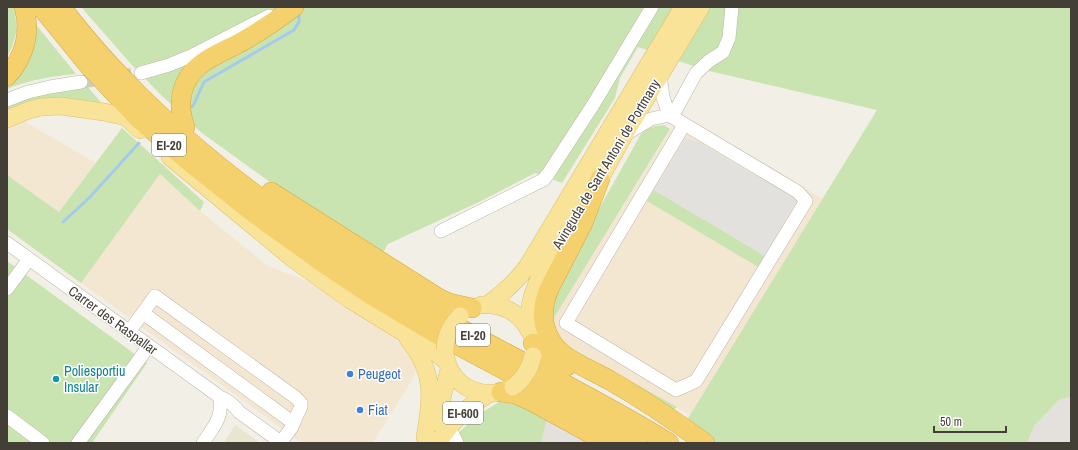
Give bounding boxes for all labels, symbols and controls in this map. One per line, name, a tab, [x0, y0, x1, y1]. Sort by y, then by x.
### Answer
street label: Avinguda de Sant Antoni de Portmany	[548, 76, 664, 253]
road number: EI-20	[152, 134, 186, 156]
street label: Carrer des Raspallar	[65, 282, 161, 359]
road number: EI-20	[456, 324, 490, 346]
place label: Poliesportiu Insular	[64, 362, 125, 396]
place label: Peugeot	[358, 365, 401, 383]
marker: Peugeot	[345, 369, 355, 379]
marker: Poliesportiu Insular	[51, 374, 61, 384]
place label: Fiat	[368, 401, 388, 419]
road number: EI-600	[443, 402, 483, 424]
marker: Fiat	[355, 405, 365, 415]
scale bar	[934, 408, 1006, 434]
text: 50 m	[940, 414, 962, 430]

